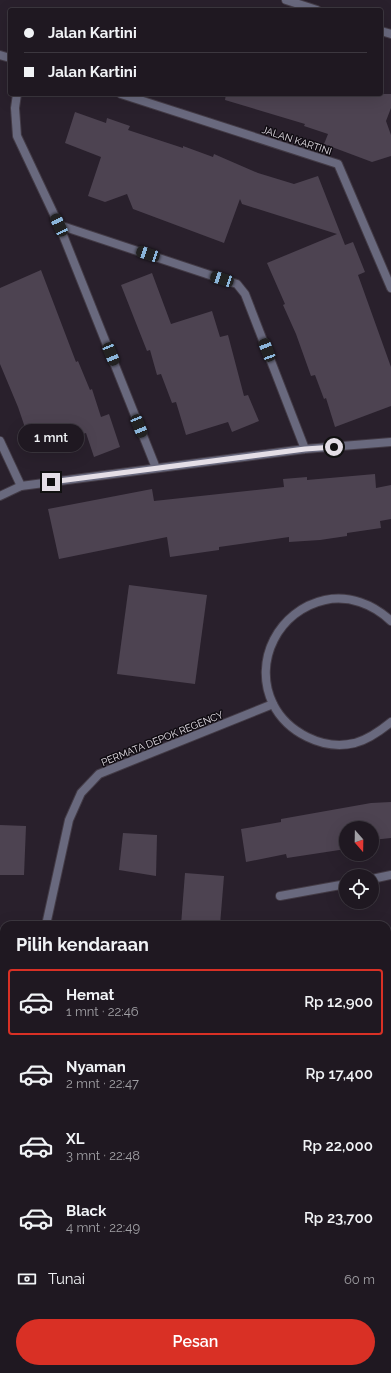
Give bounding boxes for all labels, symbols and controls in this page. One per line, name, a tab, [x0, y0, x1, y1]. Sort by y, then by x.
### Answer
text: Jalan Kartini	[48, 24, 137, 42]
text: Jalan Kartini	[48, 63, 137, 81]
street label: JALAN KARTINI	[261, 124, 333, 157]
car	[48, 212, 70, 238]
car	[135, 245, 161, 263]
car	[209, 270, 235, 288]
car	[257, 337, 277, 363]
car	[101, 341, 121, 367]
car	[129, 413, 149, 439]
callout: 1 mnt	[18, 424, 84, 452]
text: 1 mnt	[34, 430, 68, 445]
route start	[325, 438, 343, 456]
route end	[42, 473, 60, 491]
street label: PERMATA DEPOK REGENCY	[100, 709, 225, 768]
north arrow	[339, 821, 379, 861]
map controls	[339, 821, 379, 909]
button: locate	[339, 869, 379, 909]
text: Pilih kendaraan	[16, 934, 149, 955]
icon: car	[18, 984, 54, 1020]
text: Hemat	[66, 986, 114, 1004]
text: Rp 12,900	[304, 993, 373, 1011]
text: 1 mnt · 22:46	[66, 1004, 139, 1019]
icon: car	[18, 1056, 54, 1092]
text: Nyaman	[66, 1058, 126, 1076]
text: Rp 17,400	[305, 1065, 373, 1083]
text: 2 mnt · 22:47	[66, 1076, 139, 1091]
icon: car	[18, 1128, 54, 1164]
text: XL	[66, 1130, 84, 1148]
text: Rp 22,000	[303, 1137, 373, 1155]
text: 3 mnt · 22:48	[66, 1148, 140, 1163]
icon: car	[18, 1200, 54, 1236]
text: Black	[66, 1202, 106, 1220]
text: Rp 23,700	[304, 1209, 373, 1227]
text: 4 mnt · 22:49	[66, 1220, 140, 1235]
icon: cash	[16, 1268, 38, 1290]
text: Tunai	[48, 1270, 85, 1288]
text: 60 m	[344, 1272, 375, 1287]
button: Pesan	[16, 1319, 375, 1365]

